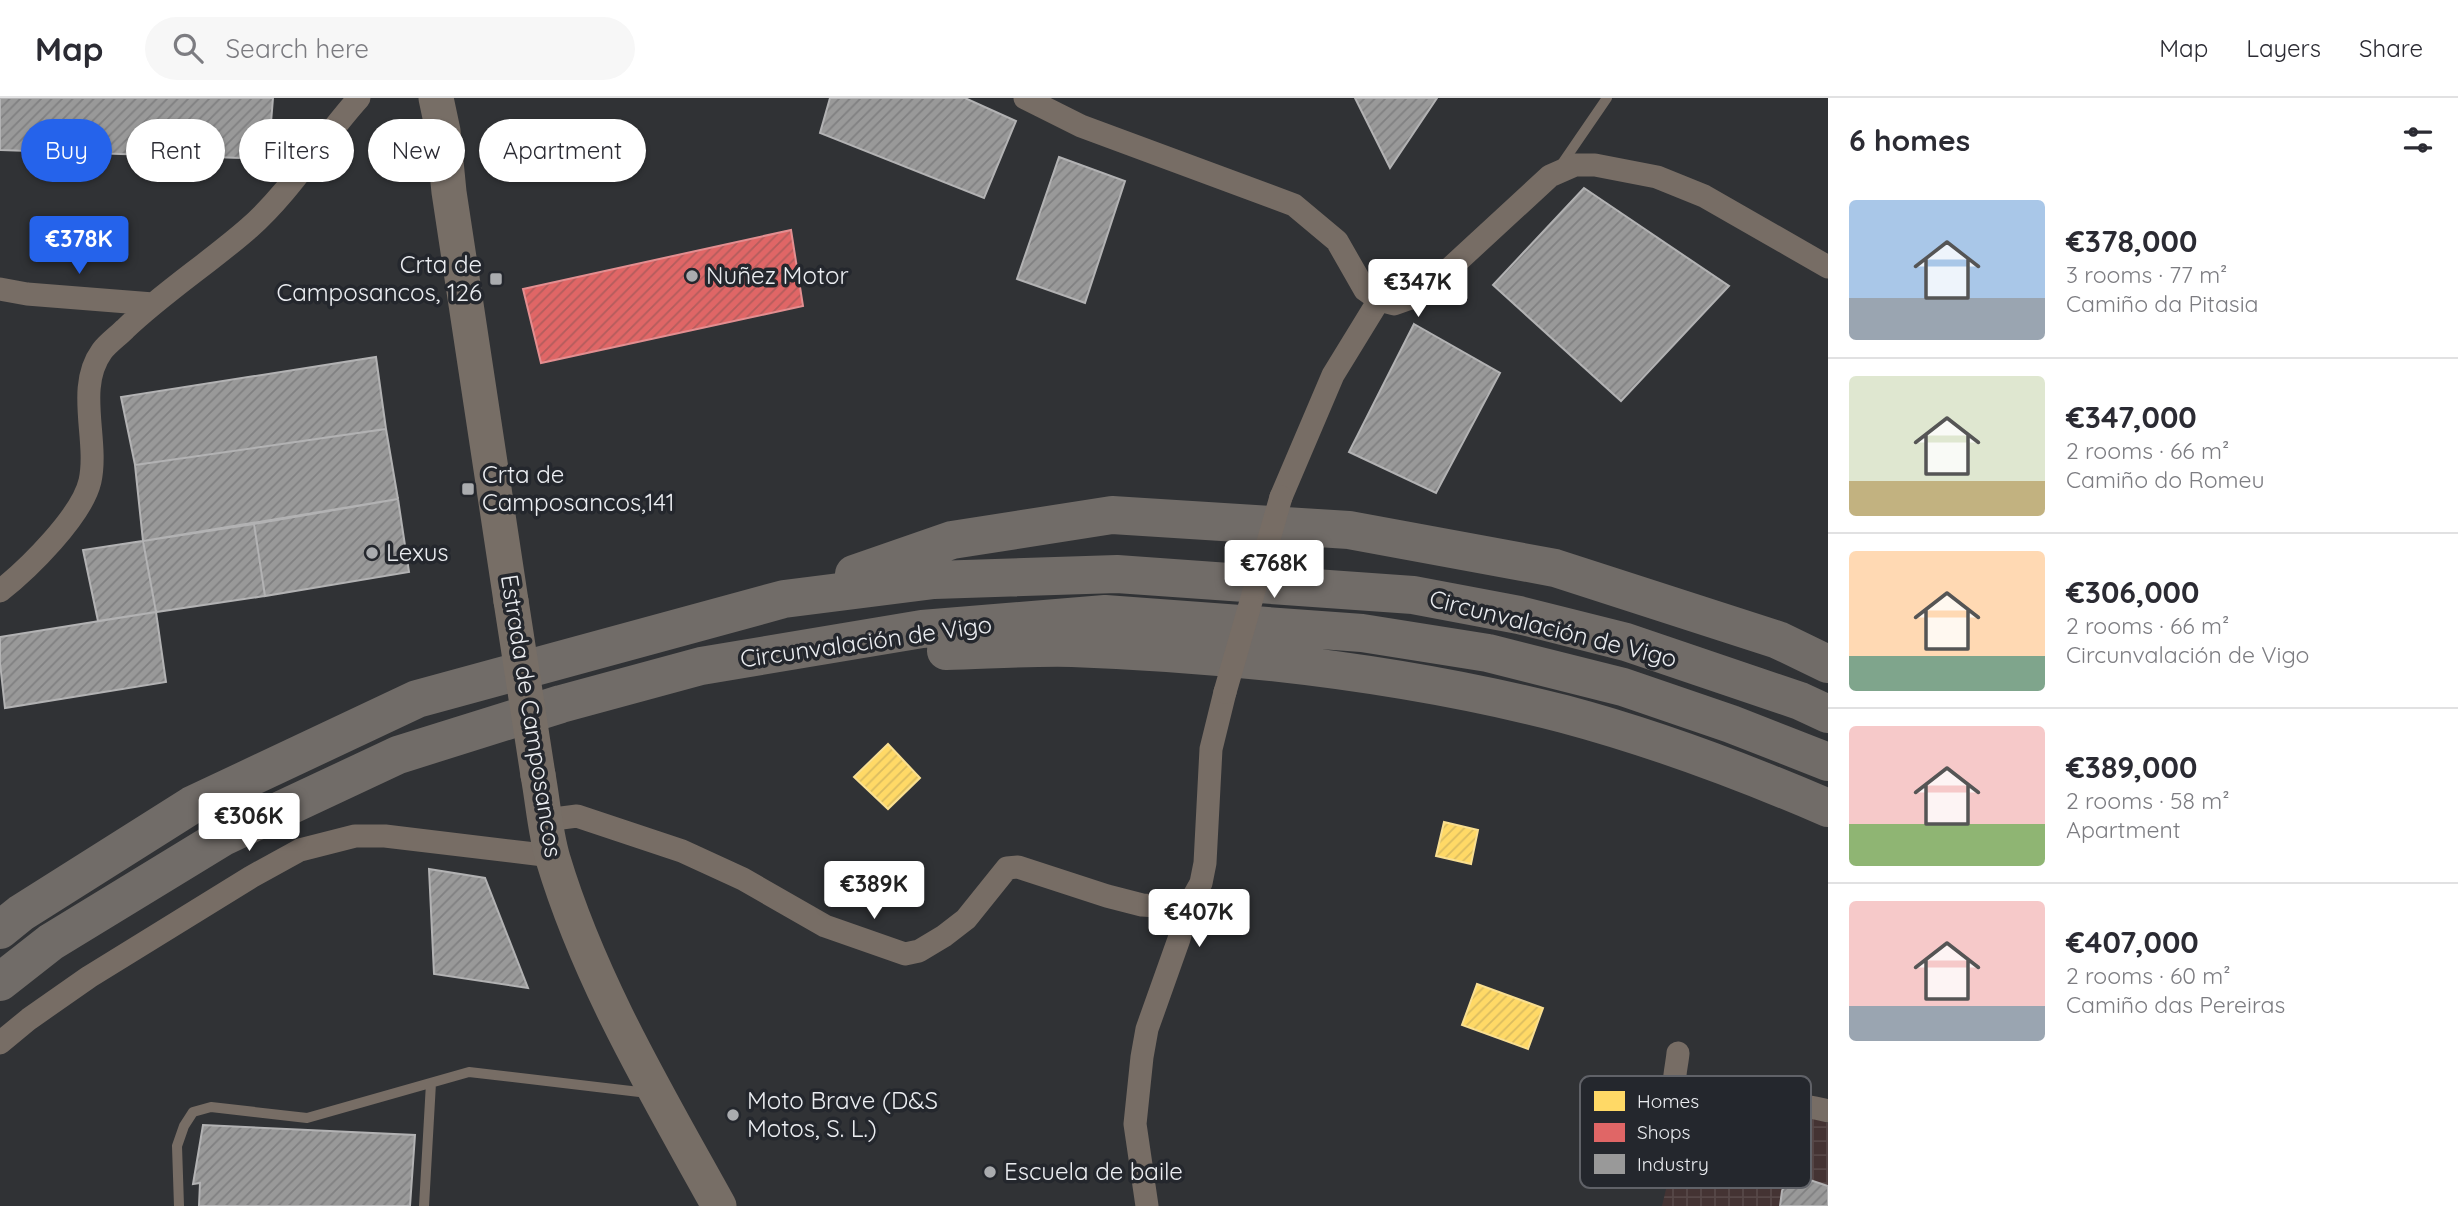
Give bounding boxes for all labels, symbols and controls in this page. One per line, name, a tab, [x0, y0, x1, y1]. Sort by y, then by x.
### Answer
search box	[145, 17, 635, 80]
text: Map	[35, 28, 103, 69]
icon: search	[169, 29, 207, 67]
text: Search here	[225, 32, 369, 65]
text: Map	[2159, 33, 2208, 63]
text: Layers	[2246, 33, 2321, 63]
text: Share	[2359, 33, 2423, 63]
chip: Buy	[21, 119, 112, 182]
chip: Rent	[126, 119, 225, 182]
chip: Filters	[239, 119, 354, 182]
chip: New	[368, 119, 465, 182]
chip: Apartment	[479, 119, 646, 182]
text: 6 homes	[1849, 121, 1970, 159]
icon: filters	[2399, 121, 2437, 159]
pin: €378K	[30, 216, 128, 276]
text: €378,000	[2066, 222, 2197, 260]
text: €378K	[45, 224, 113, 253]
icon: home	[1905, 228, 1989, 312]
place label: Crta de Camposancos, 126	[277, 249, 482, 307]
place label: Nuñez Motor	[706, 260, 849, 290]
pin: €347K	[1369, 260, 1467, 319]
text: 3 rooms · 77 m²	[2066, 260, 2227, 289]
text: €347K	[1384, 267, 1452, 296]
marker: Nuñez Motor	[684, 268, 700, 284]
marker: Crta de Camposancos, 126	[488, 271, 504, 287]
text: Camiño da Pitasia	[2066, 289, 2259, 318]
text: €347,000	[2066, 398, 2197, 436]
icon: home	[1905, 404, 1989, 488]
text: 2 rooms · 66 m²	[2066, 436, 2229, 465]
place label: Crta de Camposancos,141	[482, 459, 675, 517]
text: Camiño do Romeu	[2066, 465, 2265, 494]
marker: Crta de Camposancos,141	[460, 481, 476, 497]
place label: Lexus	[386, 537, 449, 567]
pin: €768K	[1225, 540, 1323, 600]
marker: Lexus	[364, 545, 380, 561]
text: €768K	[1241, 548, 1307, 577]
street label: Estrada de Camposancos	[495, 572, 569, 859]
text: €306,000	[2066, 573, 2199, 611]
icon: home	[1905, 579, 1989, 663]
street label: Circunvalación de Vigo	[1426, 583, 1680, 673]
street label: Circunvalación de Vigo	[738, 608, 994, 674]
text: 2 rooms · 66 m²	[2066, 611, 2229, 640]
text: Circunvalación de Vigo	[2066, 640, 2309, 669]
text: €389,000	[2066, 748, 2197, 786]
icon: home	[1905, 754, 1989, 838]
text: 2 rooms · 58 m²	[2066, 786, 2229, 815]
pin: €306K	[200, 794, 298, 853]
text: €306K	[215, 801, 283, 830]
text: Apartment	[2066, 815, 2180, 844]
pin: €389K	[825, 862, 923, 921]
text: €389K	[840, 869, 908, 898]
pin: €407K	[1150, 890, 1248, 949]
text: €407K	[1165, 897, 1233, 926]
text: €407,000	[2066, 923, 2199, 961]
icon: home	[1905, 929, 1989, 1013]
text: 2 rooms · 60 m²	[2066, 961, 2231, 990]
text: Camiño das Pereiras	[2066, 990, 2285, 1019]
legend	[1580, 1076, 1811, 1188]
place label: Moto Brave (D&S Motos, S. L.)	[747, 1085, 938, 1143]
text: Homes	[1637, 1089, 1699, 1113]
marker: Moto Brave (D&S Motos, S. L.)	[725, 1107, 741, 1123]
text: Shops	[1637, 1120, 1690, 1144]
text: Industry	[1637, 1152, 1709, 1176]
place label: Escuela de baile	[1004, 1156, 1183, 1186]
marker: Escuela de baile	[982, 1164, 998, 1180]

